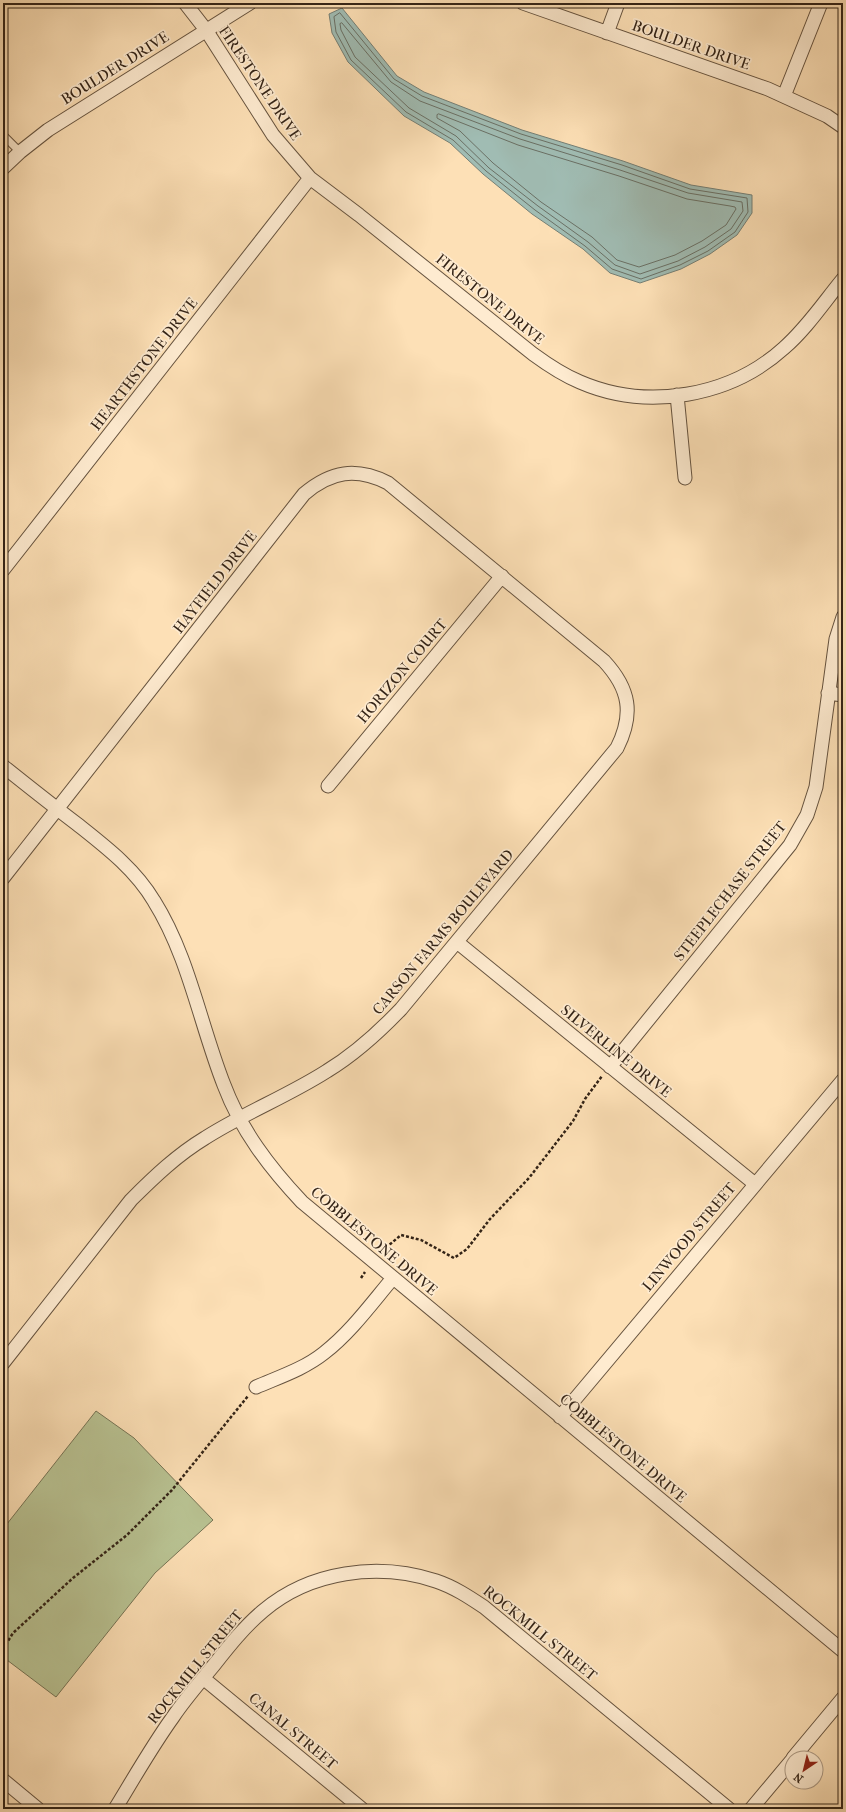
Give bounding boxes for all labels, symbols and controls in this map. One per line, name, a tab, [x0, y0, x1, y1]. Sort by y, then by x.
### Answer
street label: BOULDER DRIVE	[630, 16, 752, 74]
street label: FIRESTONE DRIVE	[215, 22, 305, 144]
street label: BOULDER DRIVE	[58, 28, 172, 108]
street label: FIRESTONE DRIVE	[432, 250, 548, 348]
street label: HEARTHSTONE DRIVE	[87, 294, 201, 434]
street label: HAYFIELD DRIVE	[169, 527, 261, 637]
street label: HORIZON COURT	[353, 615, 451, 727]
street label: STEEPLECHASE STREET	[670, 817, 791, 964]
street label: CARSON FARMS BOULEVARD	[369, 846, 517, 1018]
street label: SILVERLINE DRIVE	[557, 1001, 675, 1101]
street label: LINWOOD STREET	[638, 1178, 740, 1295]
street label: COBBLESTONE DRIVE	[307, 1183, 441, 1299]
street label: COBBLESTONE DRIVE	[556, 1390, 690, 1506]
street label: ROCKMILL STREET	[479, 1582, 601, 1685]
street label: ROCKMILL STREET	[144, 1606, 247, 1728]
street label: CANAL STREET	[245, 1689, 342, 1774]
north arrow	[784, 1750, 824, 1790]
text: N	[791, 1770, 806, 1786]

